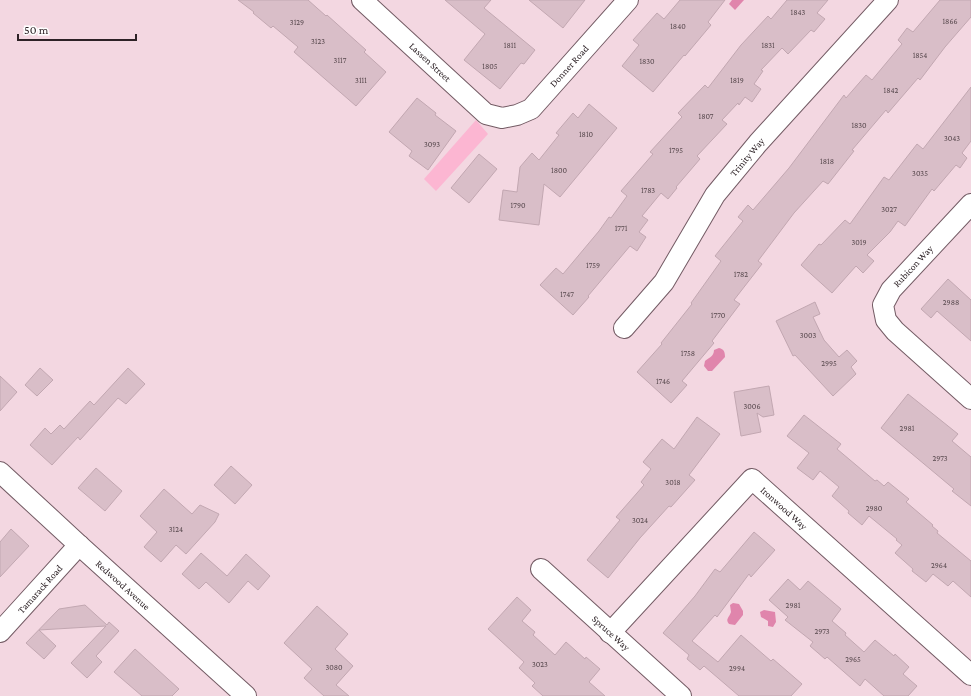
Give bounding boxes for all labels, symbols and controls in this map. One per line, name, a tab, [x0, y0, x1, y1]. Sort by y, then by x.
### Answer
house number: 1843	[791, 8, 806, 17]
scale bar	[18, 16, 136, 42]
house number: 1866	[942, 17, 958, 26]
house number: 3129	[290, 18, 304, 27]
house number: 1840	[670, 22, 686, 31]
text: 50 m	[24, 23, 49, 37]
house number: 3123	[311, 37, 325, 46]
street label: Lassen Street	[407, 40, 453, 84]
house number: 1811	[504, 41, 516, 50]
house number: 1831	[761, 41, 775, 50]
street label: Donner Road	[547, 42, 591, 89]
house number: 1854	[913, 51, 927, 60]
house number: 3117	[334, 56, 347, 65]
house number: 1830	[639, 57, 655, 66]
house number: 1805	[482, 62, 498, 71]
house number: 3111	[355, 76, 367, 85]
house number: 1819	[730, 76, 744, 85]
house number: 1842	[884, 86, 899, 95]
house number: 1807	[699, 112, 714, 121]
house number: 1830	[851, 121, 867, 130]
house number: 1810	[579, 130, 594, 139]
house number: 3043	[944, 134, 960, 143]
street label: Trinity Way	[728, 135, 767, 179]
house number: 3093	[424, 140, 440, 149]
house number: 1795	[669, 146, 683, 155]
house number: 1818	[820, 157, 834, 166]
house number: 1800	[551, 166, 567, 175]
house number: 3035	[912, 169, 928, 178]
house number: 1783	[641, 186, 655, 195]
house number: 1790	[511, 201, 526, 210]
house number: 3027	[881, 205, 897, 214]
house number: 1771	[615, 224, 628, 233]
house number: 3019	[851, 238, 867, 247]
street label: Rubicon Way	[891, 243, 935, 289]
house number: 1759	[586, 261, 600, 270]
house number: 1782	[734, 270, 748, 279]
house number: 1747	[560, 290, 574, 299]
house number: 2988	[943, 298, 959, 307]
house number: 1770	[711, 311, 726, 320]
house number: 3003	[800, 331, 816, 340]
house number: 1758	[681, 349, 695, 358]
house number: 2995	[821, 359, 837, 368]
house number: 1746	[656, 377, 670, 386]
house number: 3006	[744, 402, 760, 411]
house number: 2981	[900, 424, 915, 433]
house number: 2973	[932, 454, 948, 463]
house number: 3018	[665, 478, 681, 487]
street label: Ironwood Way	[758, 484, 810, 532]
house number: 2980	[866, 504, 883, 513]
house number: 3024	[632, 516, 648, 525]
house number: 3124	[169, 525, 183, 534]
street label: Redwood Avenue	[94, 558, 153, 613]
house number: 2964	[931, 561, 947, 570]
street label: Tamarack Road	[15, 562, 65, 615]
house number: 2981	[786, 601, 801, 610]
street label: Spruce Way	[590, 613, 632, 653]
house number: 2973	[814, 627, 830, 636]
house number: 2965	[845, 655, 861, 664]
house number: 3023	[532, 660, 548, 669]
house number: 3080	[325, 663, 343, 672]
house number: 2994	[729, 664, 745, 673]

